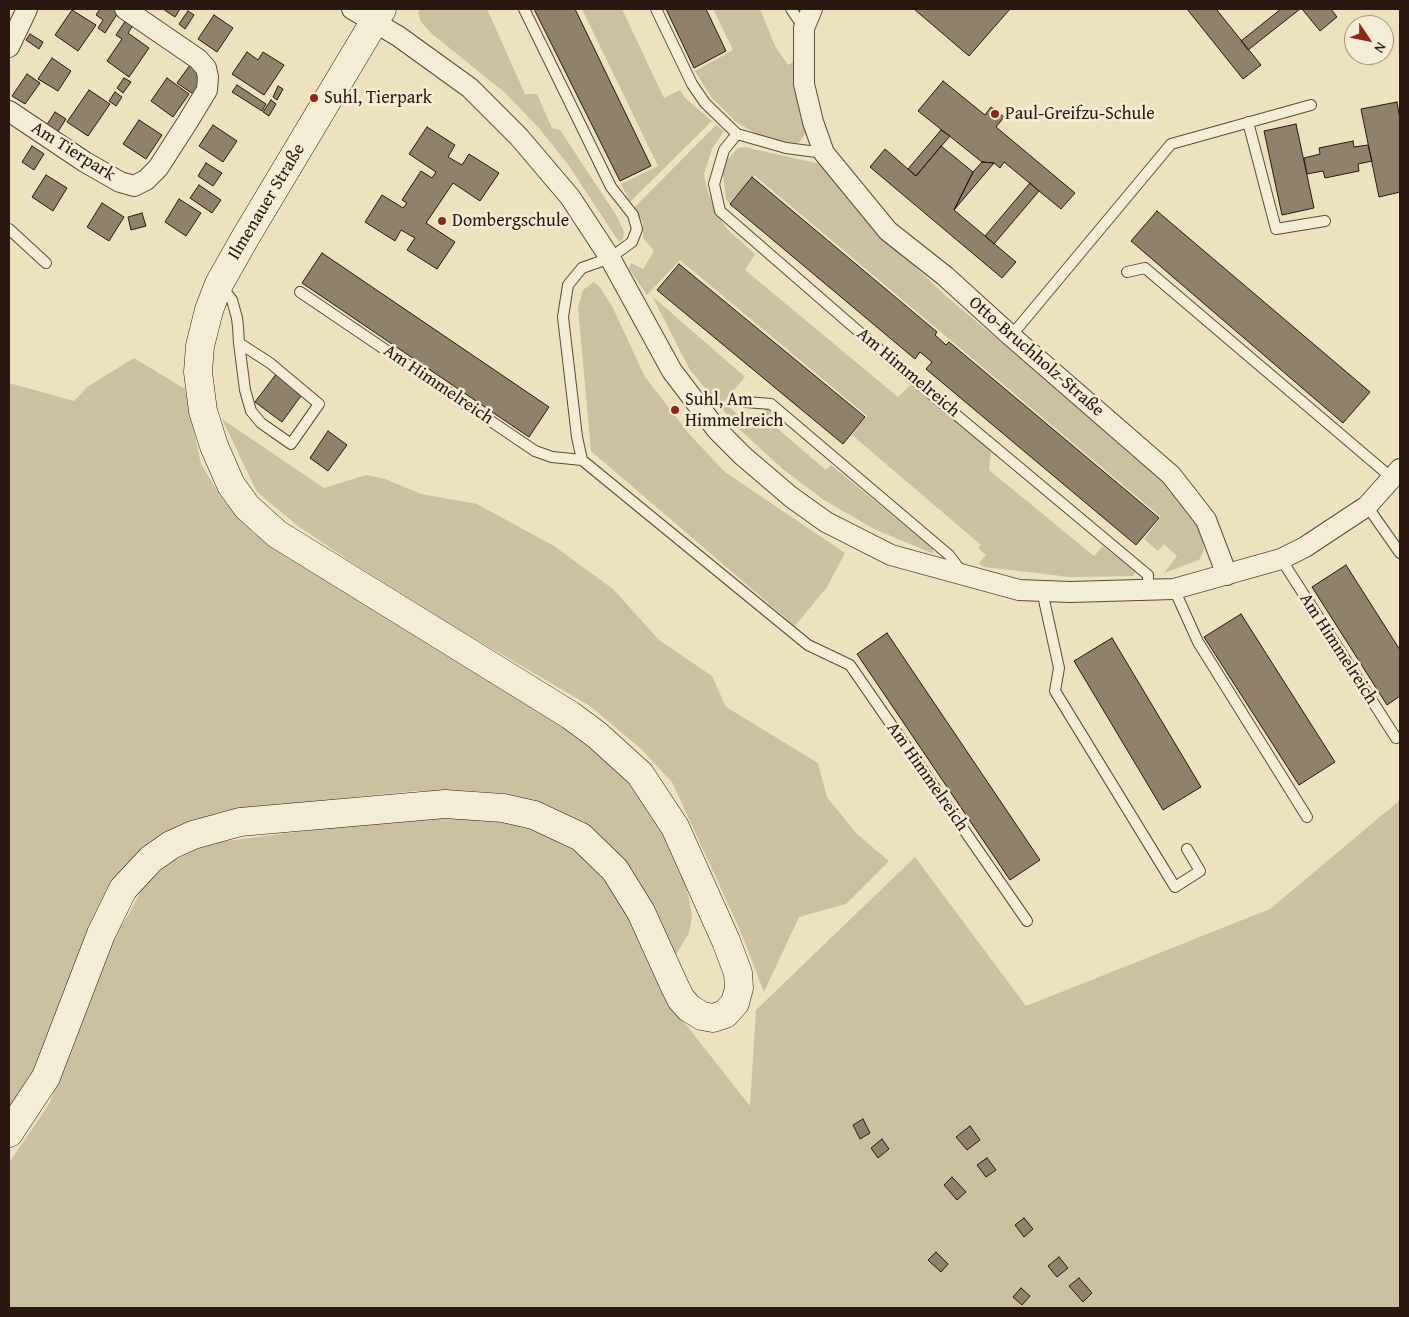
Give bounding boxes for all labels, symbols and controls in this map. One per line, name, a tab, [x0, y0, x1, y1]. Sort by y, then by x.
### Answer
north arrow	[1344, 15, 1394, 65]
text: N	[1370, 38, 1392, 57]
place label: Suhl, Tierpark	[324, 87, 432, 109]
marker: Suhl, Tierpark	[308, 92, 320, 104]
place label: Paul-Greifzu-Schule	[1005, 103, 1155, 125]
marker: Paul-Greifzu-Schule	[989, 108, 1001, 120]
street label: Am Tierpark	[27, 118, 119, 186]
street label: Ilmenauer Straße	[224, 140, 310, 264]
place label: Dombergschule	[452, 210, 569, 232]
marker: Dombergschule	[436, 215, 448, 227]
street label: Otto-Bruchholz-Straße	[964, 292, 1108, 422]
street label: Am Himmelreich	[852, 324, 964, 422]
street label: Am Himmelreich	[379, 340, 497, 430]
place label: Suhl, Am Himmelreich	[685, 389, 783, 432]
marker: Suhl, Am Himmelreich	[669, 404, 681, 416]
street label: Am Himmelreich	[1294, 589, 1382, 709]
street label: Am Himmelreich	[881, 718, 973, 836]

